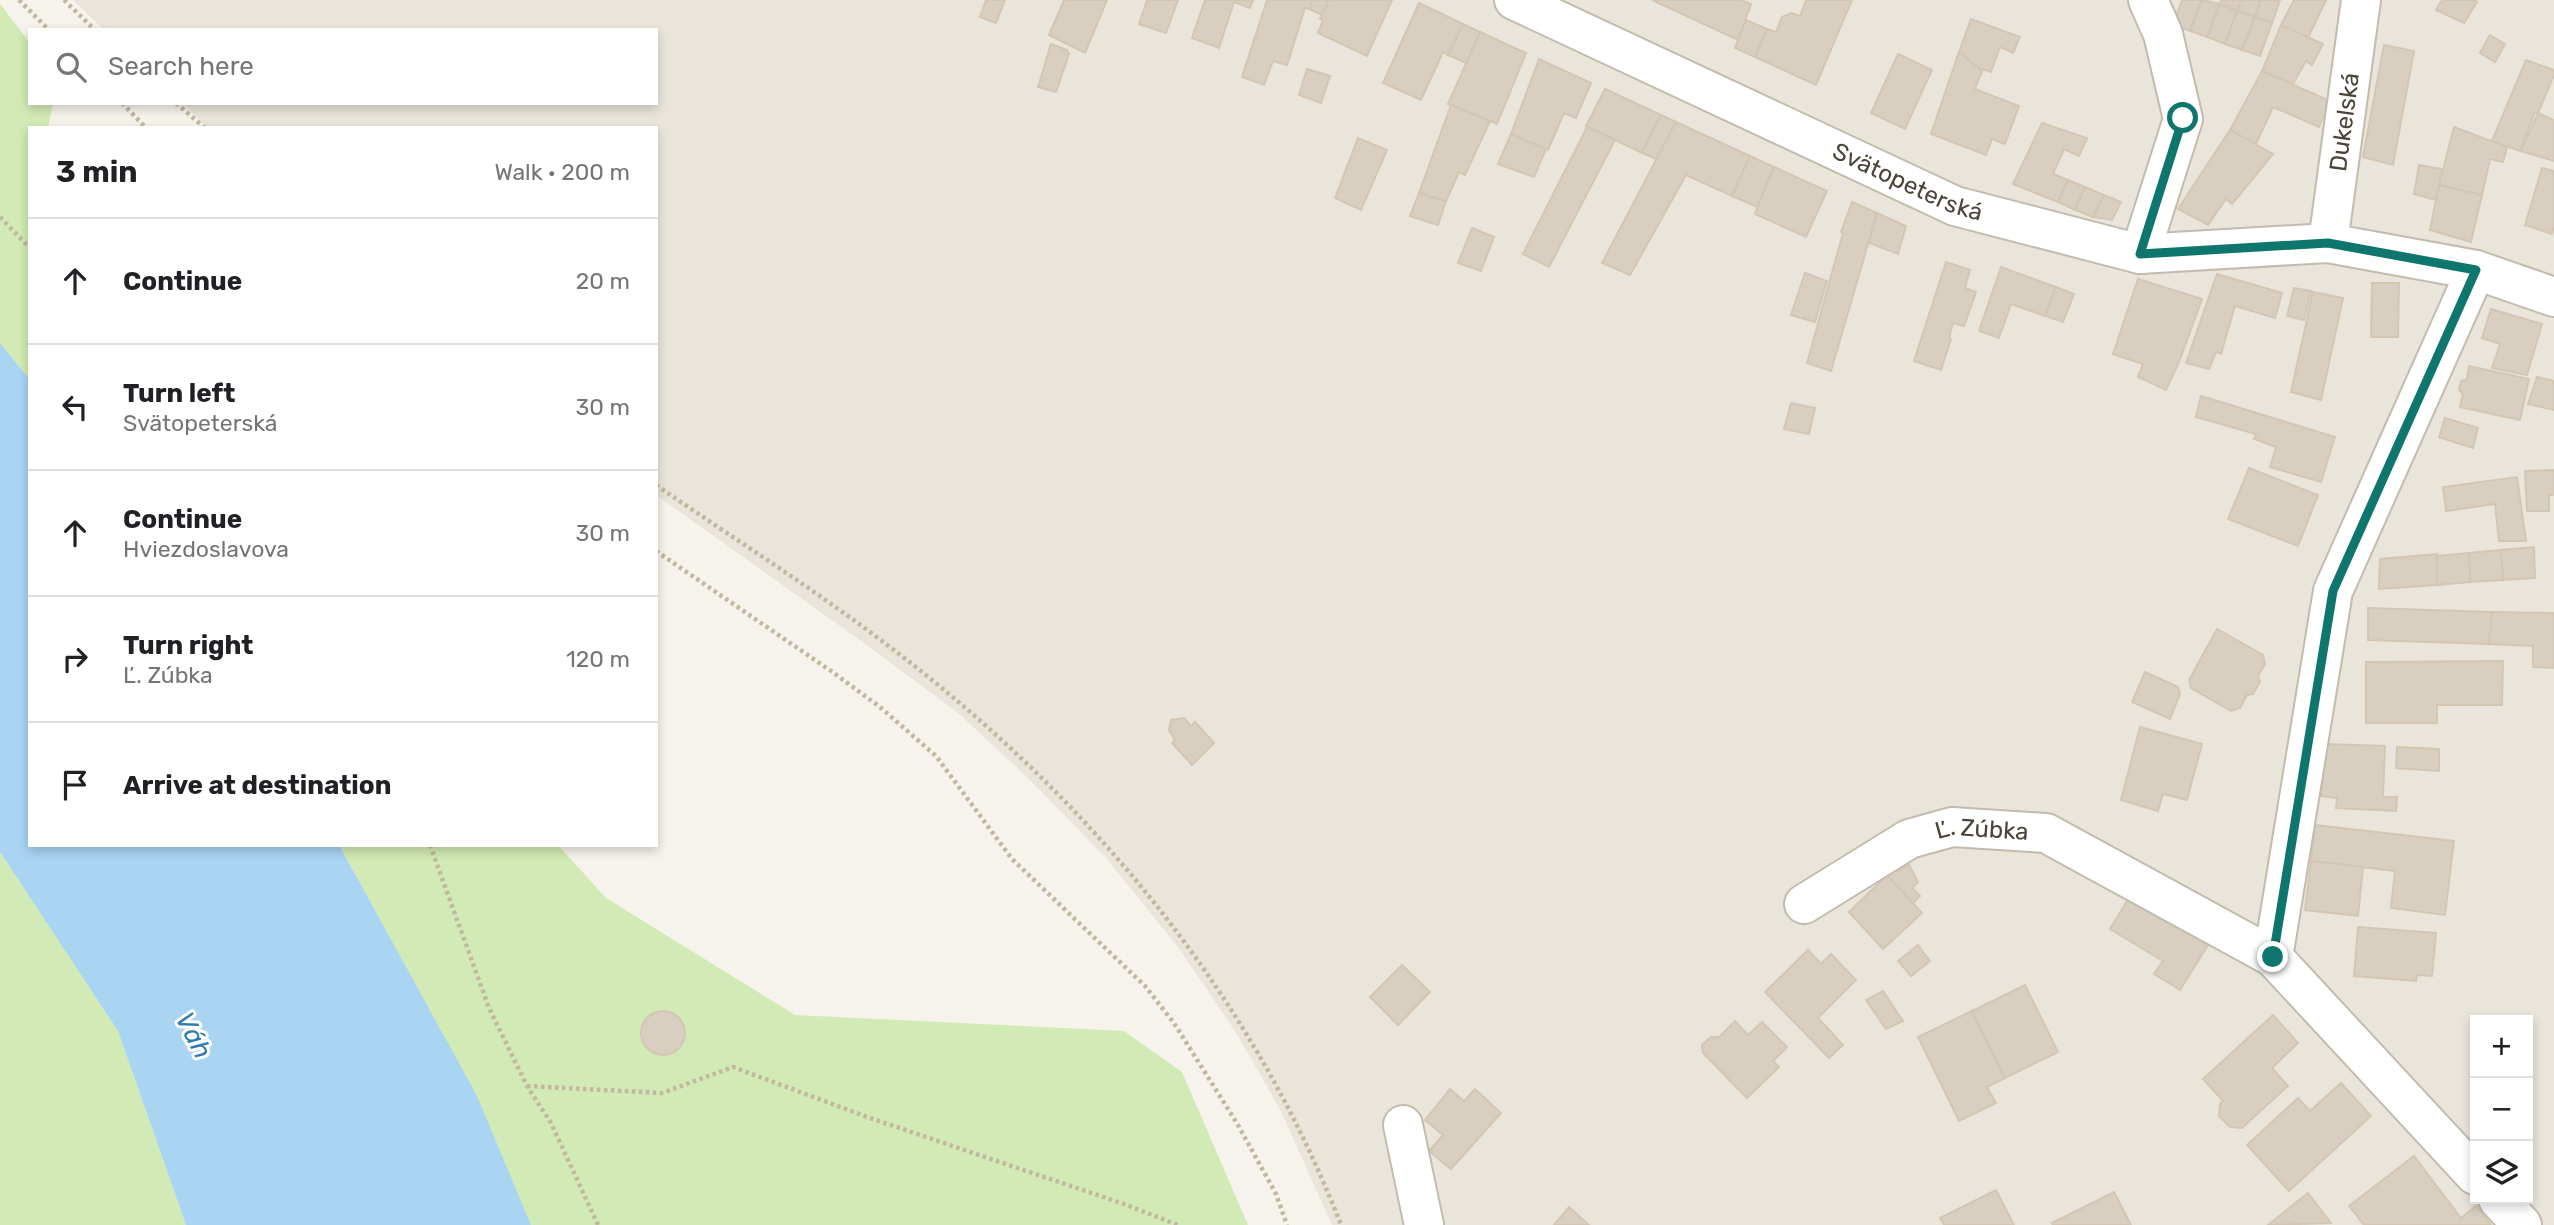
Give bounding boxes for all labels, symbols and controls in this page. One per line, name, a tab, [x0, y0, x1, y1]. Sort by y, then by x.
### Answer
search box	[28, 28, 658, 105]
icon: search	[52, 48, 90, 86]
text: Search here	[108, 51, 254, 82]
street label: Dukelská	[2324, 71, 2365, 173]
route start	[2167, 102, 2198, 133]
street label: Svätopeterská	[1828, 137, 1986, 227]
text: 3 min	[56, 154, 138, 190]
text: Walk · 200 m	[495, 158, 630, 186]
icon: ahead	[56, 262, 94, 300]
text: Continue	[123, 266, 242, 297]
text: 20 m	[576, 267, 630, 295]
text: Turn left	[123, 378, 235, 409]
icon: left	[56, 388, 94, 426]
text: 30 m	[575, 393, 630, 421]
text: Svätopeterská	[123, 409, 277, 437]
text: Continue	[123, 504, 242, 535]
icon: ahead	[56, 514, 94, 552]
text: 30 m	[575, 519, 630, 547]
text: Hviezdoslavova	[123, 535, 289, 563]
text: Turn right	[123, 630, 253, 661]
icon: right	[56, 640, 94, 678]
text: 120 m	[566, 645, 630, 673]
text: Ľ. Zúbka	[123, 661, 213, 689]
icon: arrive	[56, 766, 94, 804]
text: Arrive at destination	[123, 770, 391, 801]
street label: Ľ. Zúbka	[1932, 813, 2029, 846]
route end	[2257, 941, 2288, 972]
water label: Váh	[169, 1007, 218, 1064]
map controls	[2470, 1015, 2533, 1204]
button: +	[2470, 1015, 2533, 1078]
button: −	[2470, 1078, 2533, 1141]
button: layers	[2470, 1141, 2533, 1204]

